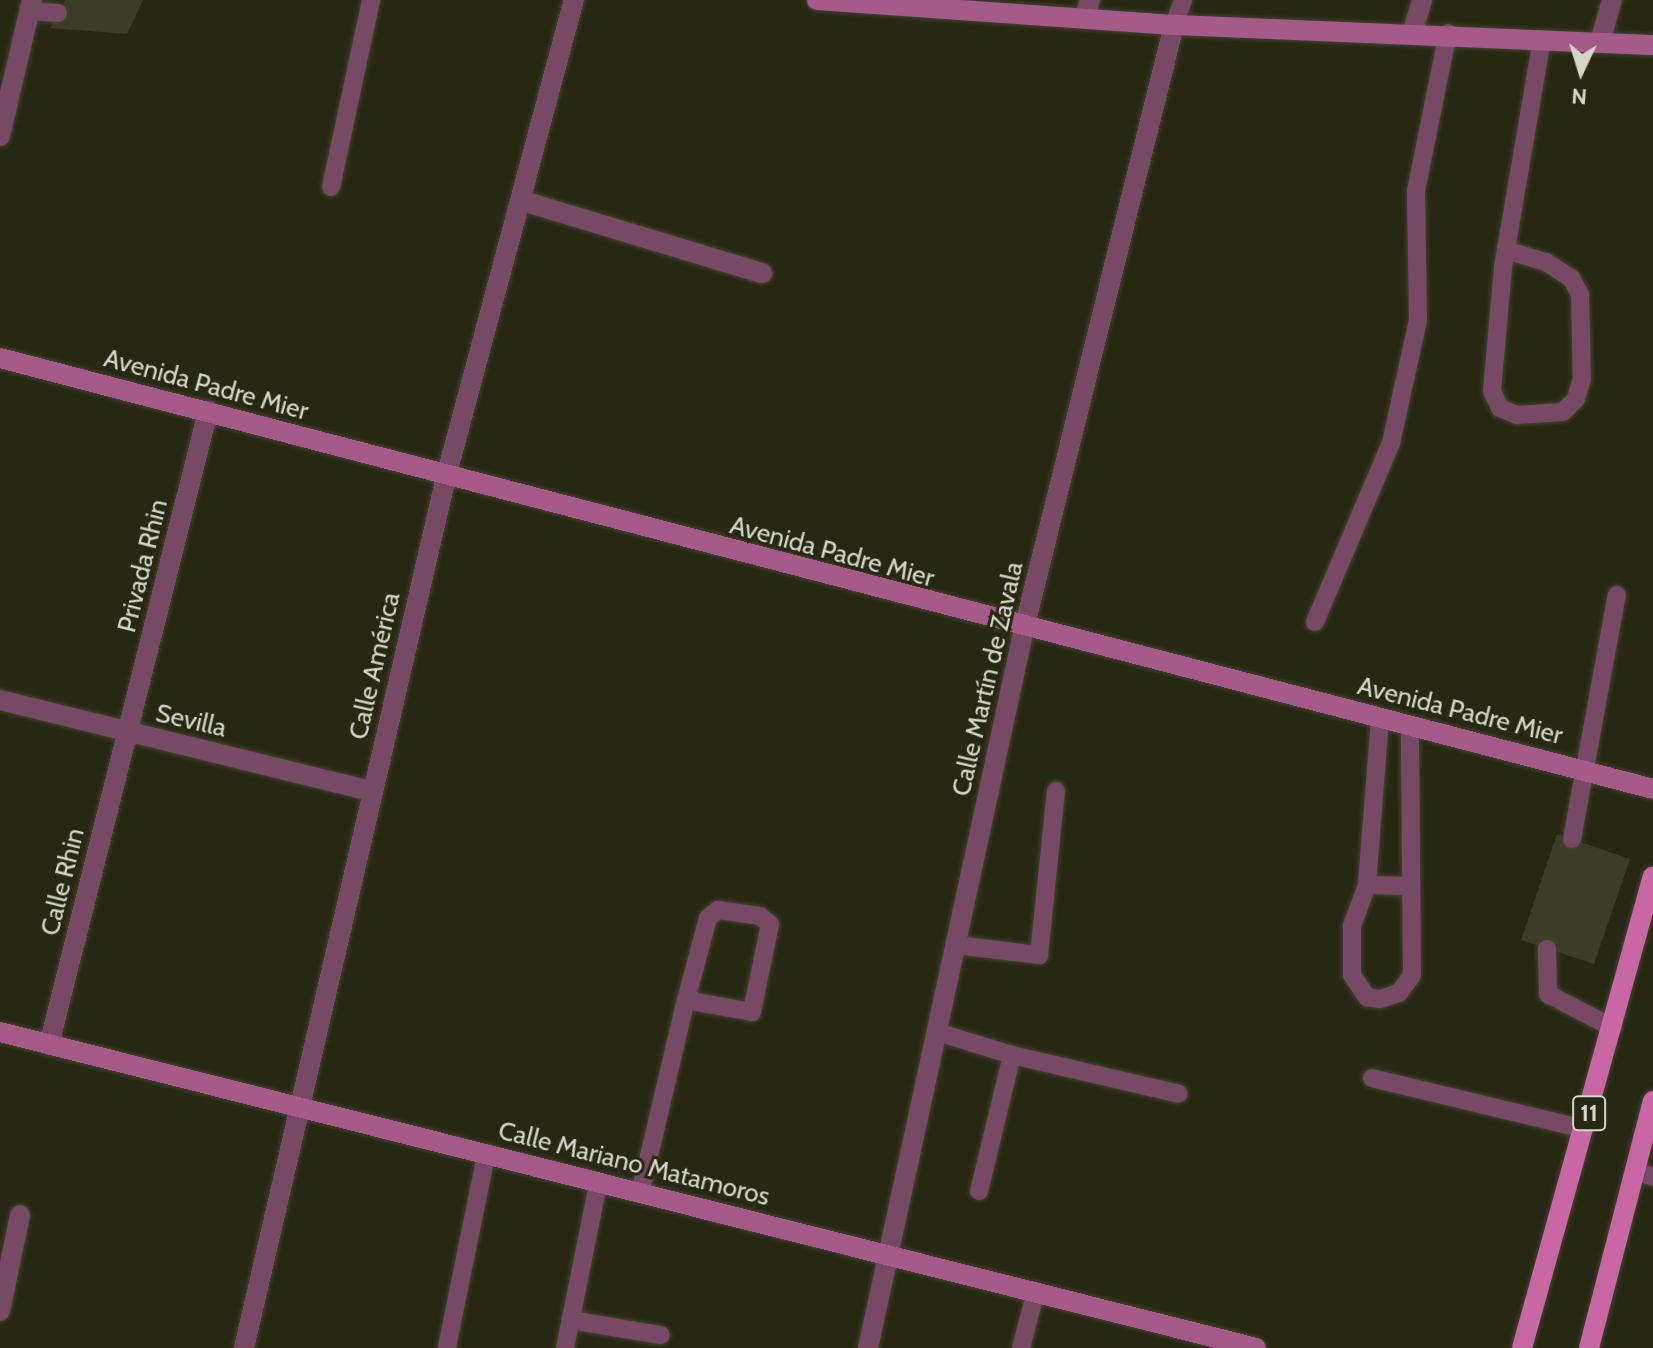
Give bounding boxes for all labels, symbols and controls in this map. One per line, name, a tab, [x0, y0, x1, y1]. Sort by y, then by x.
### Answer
north arrow	[1541, 32, 1621, 112]
text: N	[1571, 82, 1588, 110]
street label: Avenida Padre Mier	[100, 343, 312, 427]
street label: Privada Rhin	[111, 496, 175, 636]
street label: Avenida Padre Mier	[726, 510, 938, 594]
street label: Calle Martín de Zavala	[946, 559, 1030, 799]
street label: Calle América	[343, 589, 407, 743]
street label: Avenida Padre Mier	[1354, 670, 1566, 752]
street label: Sevilla	[153, 698, 229, 744]
street label: Calle Rhin	[35, 825, 91, 939]
road number: 11	[1571, 1093, 1607, 1133]
street label: Calle Mariano Matamoros	[495, 1115, 773, 1213]

